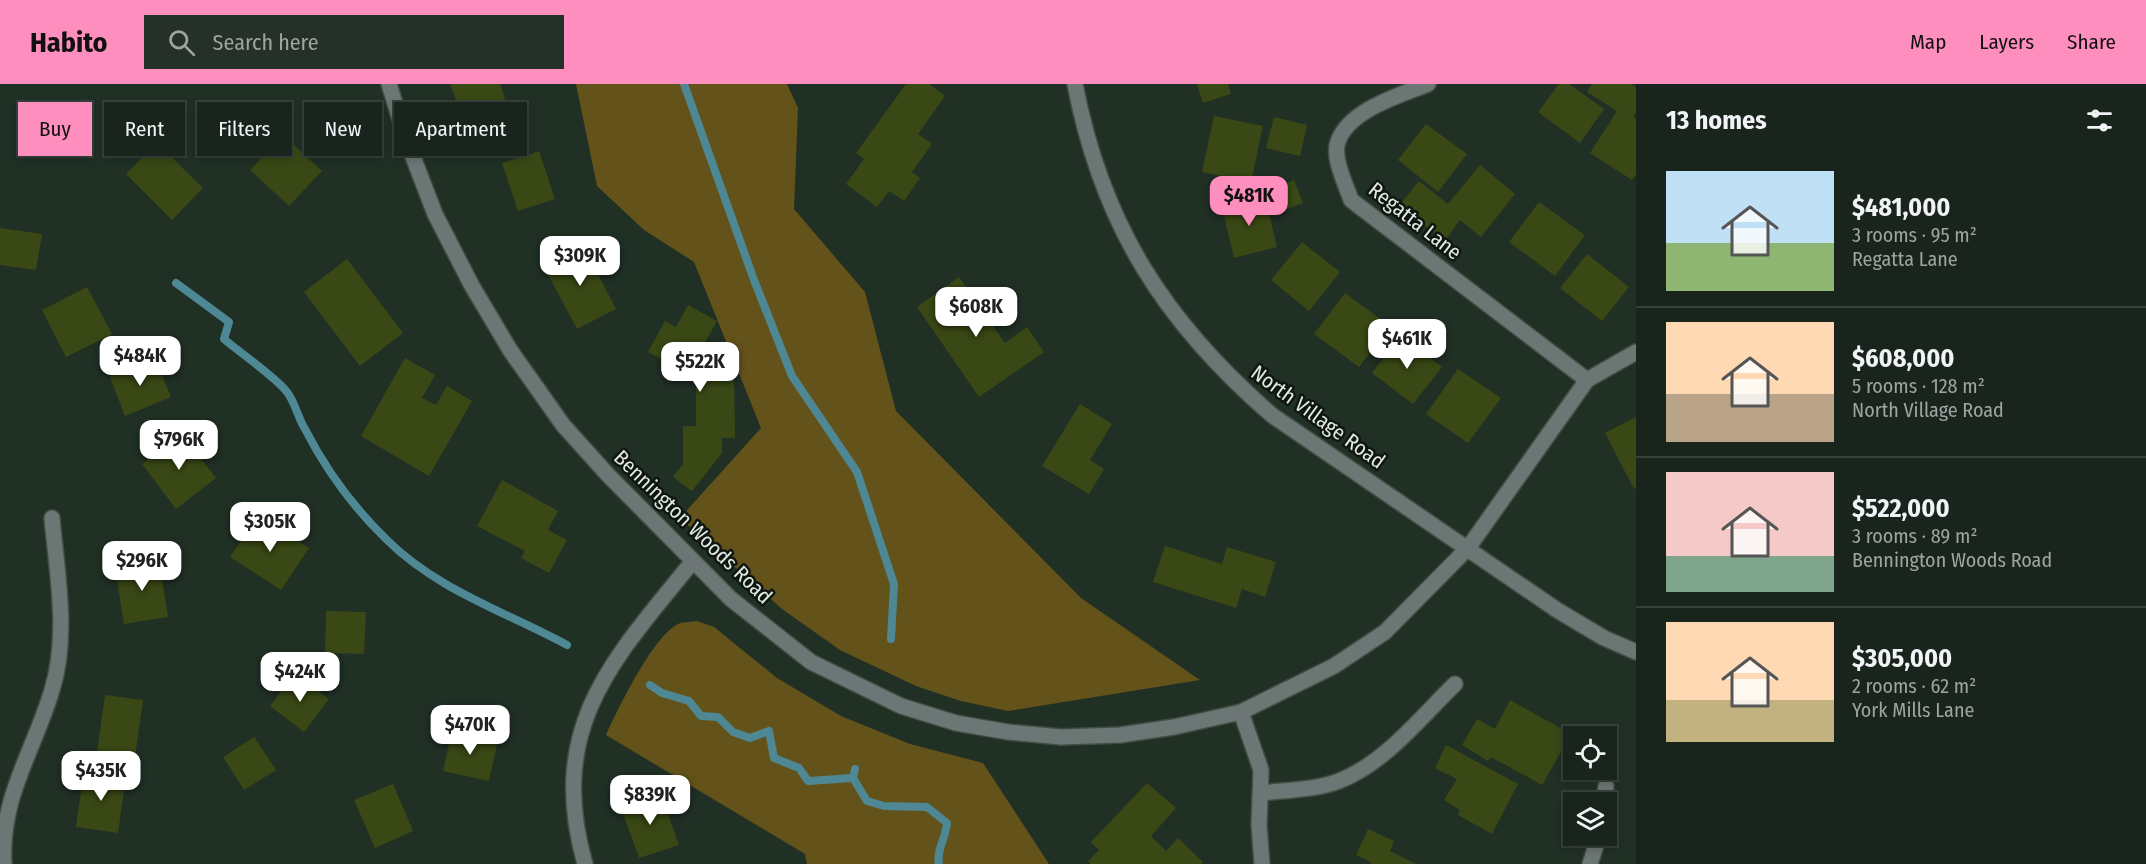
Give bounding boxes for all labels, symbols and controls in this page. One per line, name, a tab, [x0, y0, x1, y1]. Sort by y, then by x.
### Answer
search box	[144, 15, 564, 69]
text: Habito	[30, 26, 108, 59]
icon: search	[165, 26, 198, 59]
text: Search here	[213, 29, 319, 56]
text: Map	[1910, 29, 1946, 55]
text: Layers	[1979, 29, 2034, 55]
text: Share	[2067, 29, 2116, 55]
chip: Buy	[18, 102, 92, 156]
chip: Rent	[104, 102, 185, 156]
chip: Filters	[197, 102, 292, 156]
chip: New	[304, 102, 382, 156]
chip: Apartment	[394, 102, 527, 156]
icon: filters	[2083, 104, 2116, 137]
text: 13 homes	[1666, 105, 1767, 136]
pin: $481K	[1207, 176, 1291, 227]
street label: Regatta Lane	[1363, 177, 1467, 265]
text: $481K	[1224, 183, 1274, 207]
text: $481,000	[1852, 192, 1951, 223]
icon: home	[1714, 195, 1786, 267]
text: 3 rooms · 95 m²	[1852, 223, 1977, 247]
pin: $309K	[538, 236, 622, 287]
text: $309K	[554, 243, 606, 267]
text: Regatta Lane	[1852, 247, 1958, 271]
pin: $608K	[934, 287, 1018, 338]
text: $608K	[949, 294, 1003, 318]
pin: $461K	[1365, 319, 1449, 370]
text: $461K	[1382, 326, 1432, 350]
pin: $484K	[98, 336, 182, 387]
pin: $522K	[658, 342, 742, 393]
text: $484K	[114, 343, 166, 367]
text: $608,000	[1852, 343, 1955, 374]
icon: home	[1714, 346, 1786, 418]
text: $522K	[675, 349, 725, 373]
street label: North Village Road	[1246, 360, 1390, 474]
text: 5 rooms · 128 m²	[1852, 374, 1985, 398]
text: North Village Road	[1852, 398, 2004, 422]
pin: $796K	[137, 420, 221, 471]
text: $796K	[154, 427, 204, 451]
street label: Bennington Woods Road	[608, 445, 778, 609]
text: $522,000	[1852, 493, 1950, 524]
icon: home	[1714, 496, 1786, 568]
pin: $305K	[228, 502, 312, 553]
text: $305K	[244, 509, 296, 533]
text: 3 rooms · 89 m²	[1852, 524, 1977, 548]
pin: $296K	[100, 541, 184, 592]
text: $296K	[116, 548, 168, 572]
text: Bennington Woods Road	[1852, 548, 2052, 572]
text: $305,000	[1852, 643, 1952, 674]
icon: home	[1714, 646, 1786, 718]
pin: $424K	[258, 652, 342, 703]
text: $424K	[275, 659, 325, 683]
text: 2 rooms · 62 m²	[1852, 674, 1976, 698]
text: York Mills Lane	[1852, 698, 1974, 722]
pin: $470K	[428, 705, 512, 756]
text: $470K	[445, 712, 495, 736]
map controls	[1563, 726, 1617, 846]
button: locate	[1563, 726, 1617, 780]
pin: $435K	[59, 751, 143, 802]
text: $435K	[76, 758, 126, 782]
pin: $839K	[608, 775, 692, 826]
text: $839K	[624, 782, 676, 806]
button: layers	[1563, 792, 1617, 846]

